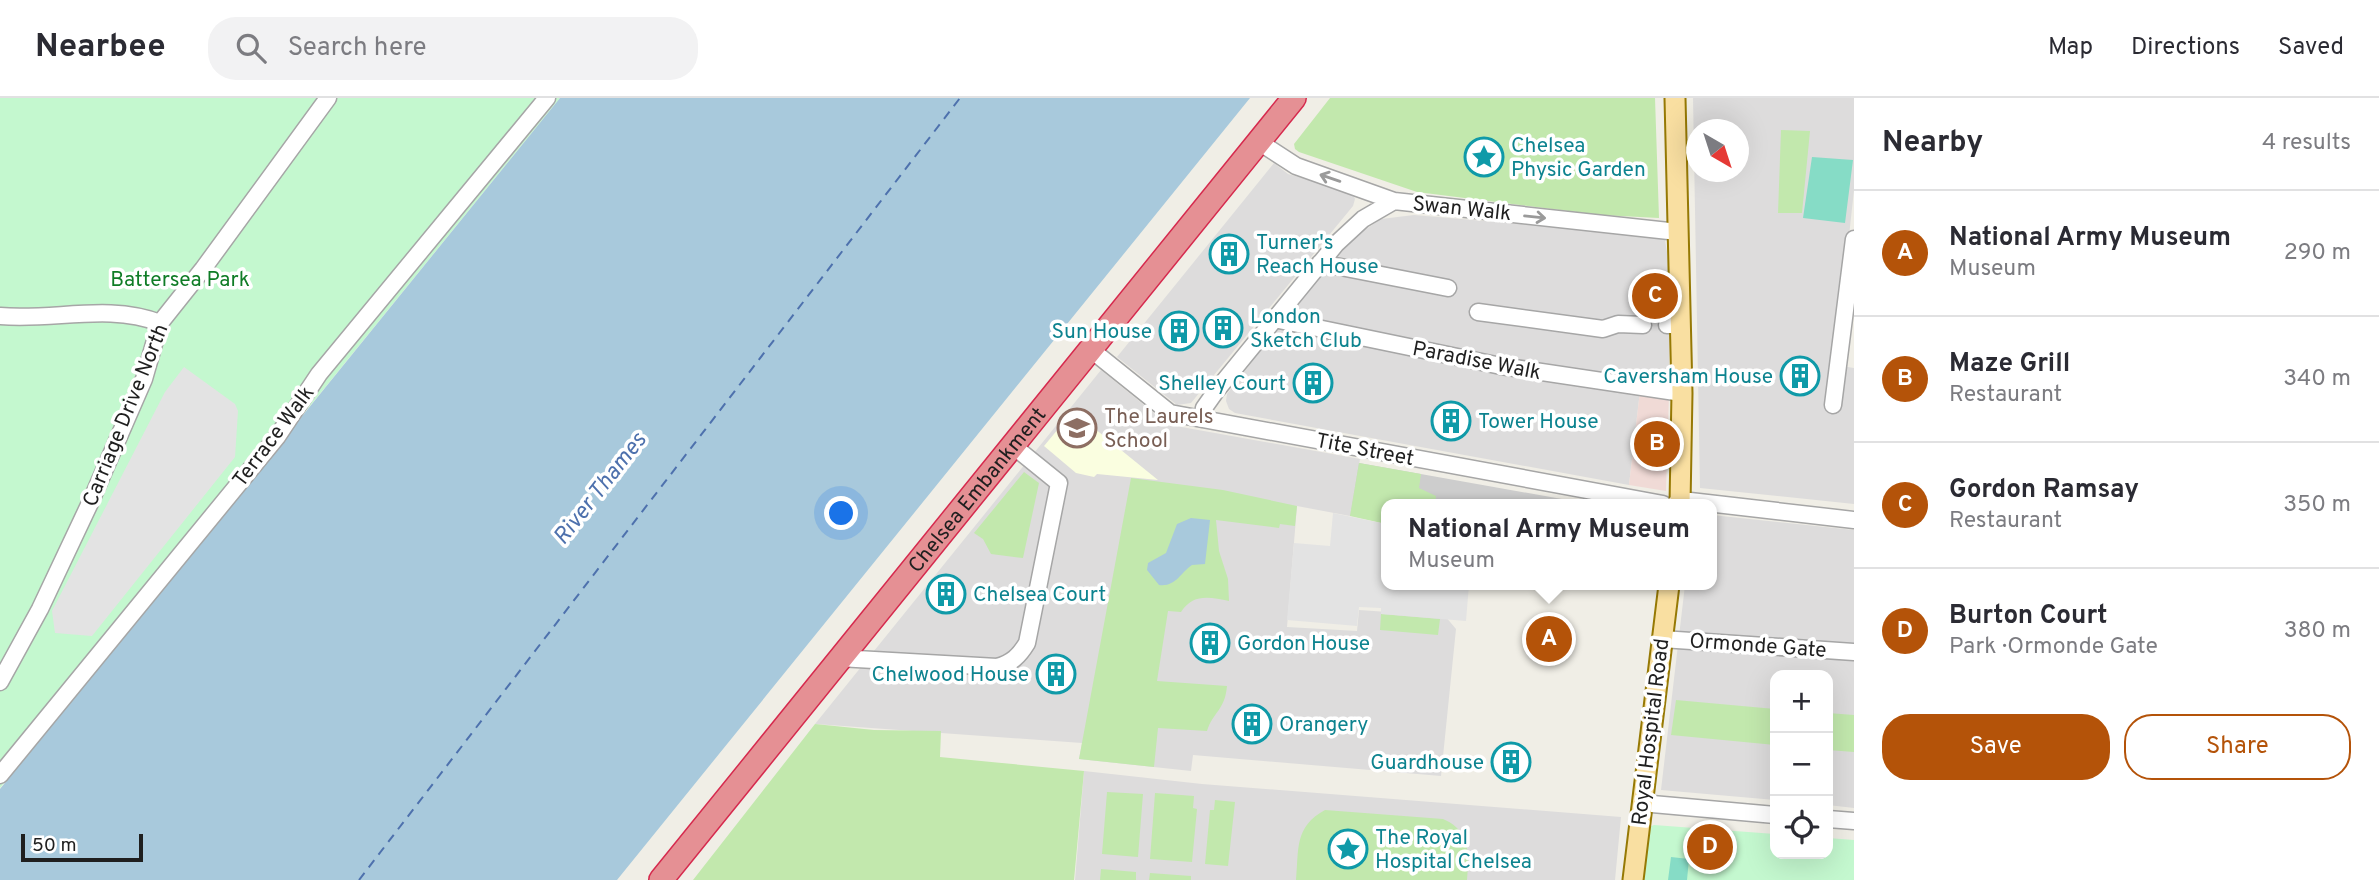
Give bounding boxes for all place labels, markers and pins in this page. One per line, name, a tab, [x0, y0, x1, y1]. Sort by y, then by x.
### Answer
place label: Chelsea Physic Garden	[1511, 133, 1646, 184]
place icon: Chelsea Physic Garden	[1463, 136, 1505, 178]
place label: Turner's Reach House	[1256, 230, 1378, 281]
building icon: Turner's Reach House	[1208, 233, 1250, 275]
pin: C	[1632, 270, 1678, 322]
place label: London Sketch Club	[1250, 304, 1362, 355]
building icon: London Sketch Club	[1202, 307, 1244, 349]
building icon: Sun House	[1158, 310, 1200, 352]
place label: Sun House	[1051, 319, 1152, 346]
building icon: Caversham House	[1779, 355, 1821, 397]
building icon: Shelley Court	[1292, 362, 1334, 404]
place label: Caversham House	[1603, 364, 1773, 391]
place label: Shelley Court	[1158, 371, 1286, 398]
building icon: Tower House	[1430, 400, 1472, 442]
place label: The Laurels School	[1104, 404, 1214, 455]
school or university icon: The Laurels School	[1056, 407, 1098, 449]
place label: Tower House	[1478, 409, 1599, 436]
pin: B	[1634, 418, 1680, 470]
building icon: Chelsea Court	[925, 573, 967, 615]
place label: Chelsea Court	[973, 582, 1106, 609]
pin: A	[1526, 613, 1572, 665]
building icon: Gordon House	[1189, 622, 1231, 664]
place label: Gordon House	[1237, 631, 1370, 658]
building icon: Chelwood House	[1035, 653, 1077, 695]
place label: Chelwood House	[872, 662, 1029, 689]
building icon: Orangery	[1231, 703, 1273, 745]
place label: Orangery	[1279, 712, 1368, 739]
building icon: Guardhouse	[1490, 741, 1532, 783]
place label: Guardhouse	[1370, 750, 1484, 777]
pin: D	[1687, 821, 1733, 873]
place label: The Royal Hospital Chelsea	[1375, 825, 1532, 876]
place icon: The Royal Hospital Chelsea	[1327, 828, 1369, 870]

